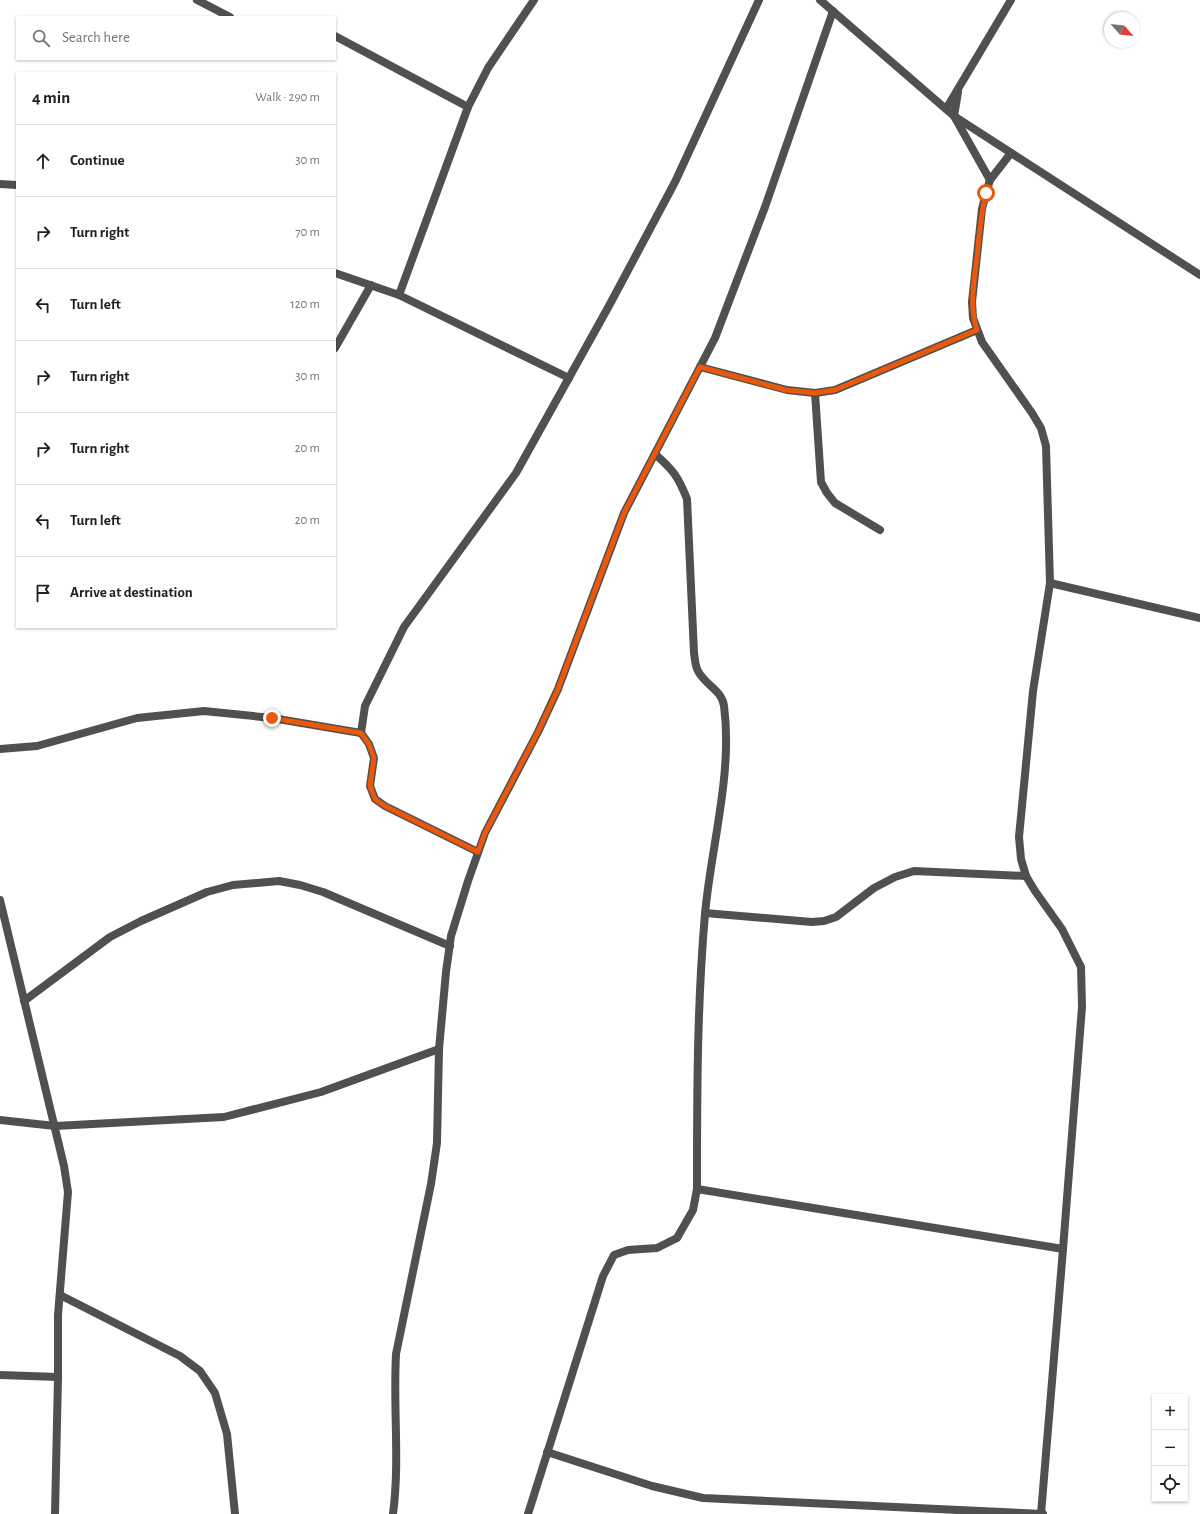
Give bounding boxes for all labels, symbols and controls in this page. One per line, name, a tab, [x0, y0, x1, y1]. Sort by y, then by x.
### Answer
north arrow	[1104, 12, 1140, 48]
search box	[16, 16, 336, 60]
icon: search	[30, 27, 52, 49]
text: Search here	[62, 30, 130, 45]
text: 4 min	[32, 89, 70, 106]
text: Walk · 290 m	[255, 91, 320, 104]
icon: ahead	[32, 150, 54, 172]
text: Continue	[70, 153, 125, 168]
text: 30 m	[295, 154, 320, 167]
route start	[977, 184, 995, 202]
icon: right	[32, 222, 54, 244]
text: Turn right	[70, 225, 129, 240]
text: 70 m	[295, 226, 320, 239]
icon: left	[32, 294, 54, 316]
text: Turn left	[70, 297, 121, 312]
text: 120 m	[290, 298, 320, 311]
icon: right	[32, 366, 54, 388]
text: Turn right	[70, 369, 129, 384]
text: 30 m	[295, 370, 320, 383]
icon: right	[32, 438, 54, 460]
text: Turn right	[70, 441, 129, 456]
text: 20 m	[295, 442, 320, 455]
icon: left	[32, 510, 54, 532]
text: Turn left	[70, 513, 121, 528]
text: 20 m	[295, 514, 320, 527]
icon: arrive	[32, 582, 54, 604]
text: Arrive at destination	[70, 585, 193, 600]
route end	[263, 709, 281, 727]
map controls	[1152, 1394, 1188, 1502]
button: +	[1152, 1394, 1188, 1430]
button: −	[1152, 1430, 1188, 1466]
button: locate	[1152, 1466, 1188, 1502]

